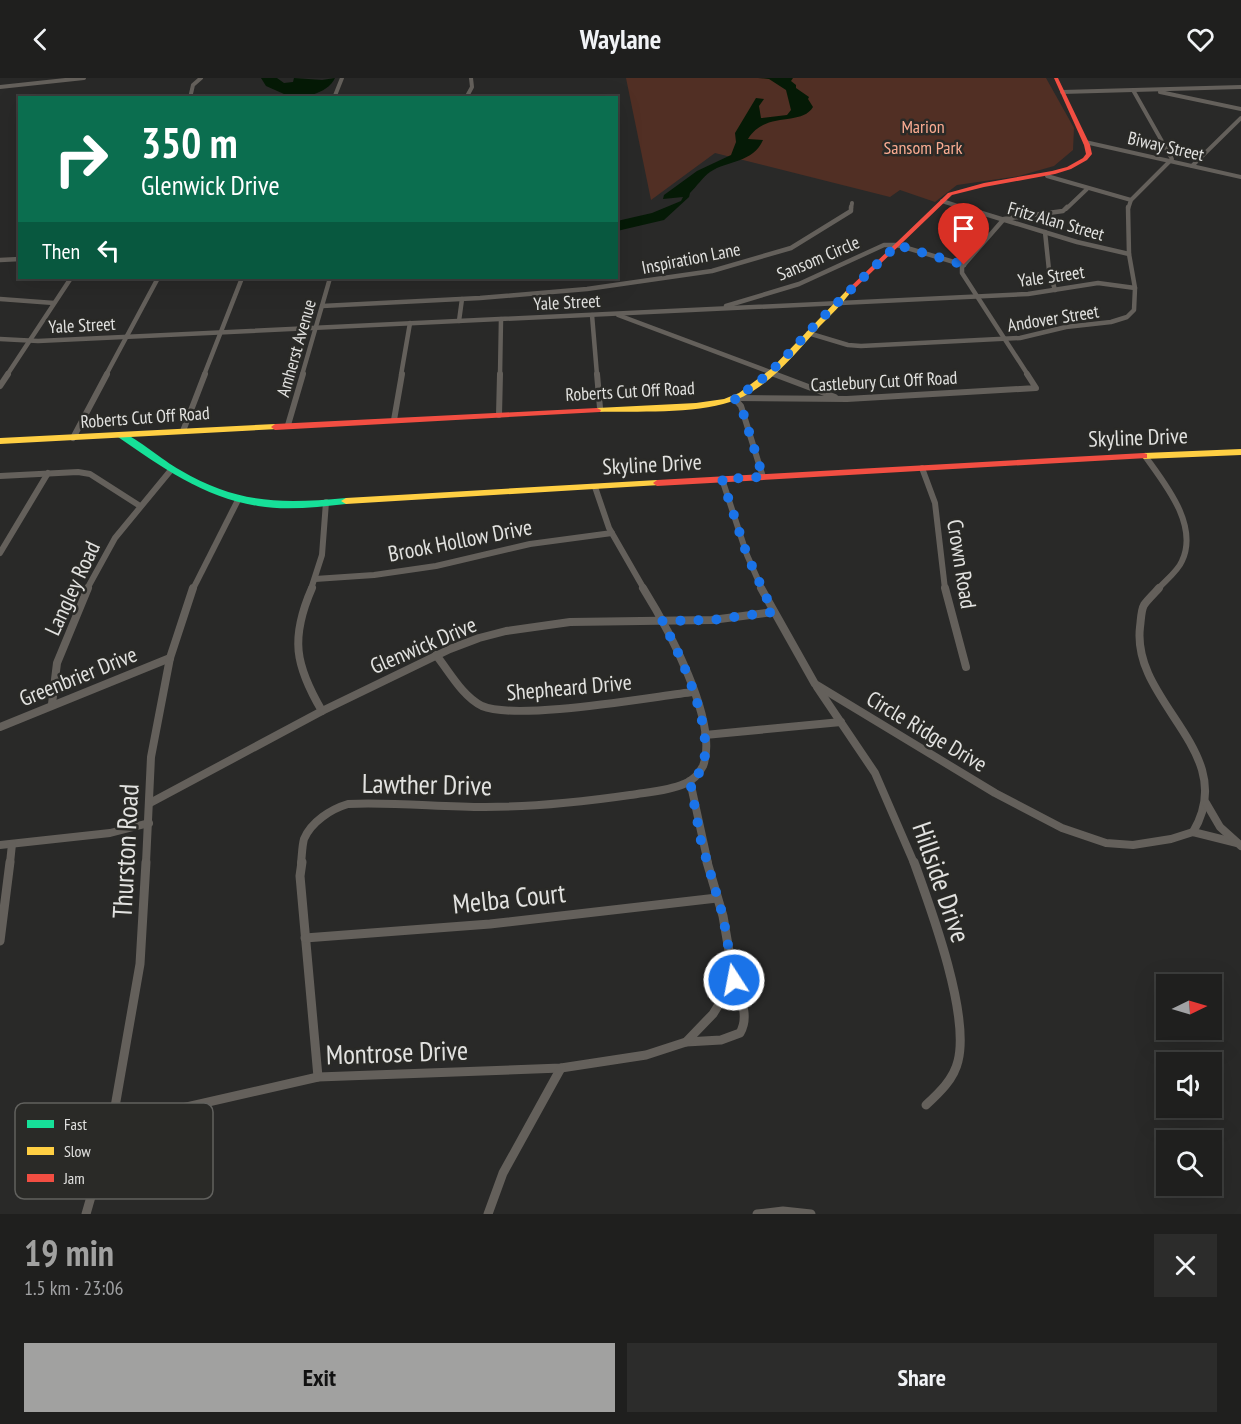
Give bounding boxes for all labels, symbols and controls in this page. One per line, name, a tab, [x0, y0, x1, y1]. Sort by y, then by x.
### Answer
text: Waylane	[580, 22, 661, 56]
icon: back	[24, 23, 57, 56]
icon: heart	[1184, 23, 1217, 56]
text: 350 m	[141, 115, 238, 170]
park label: Marion Sansom Park	[884, 115, 962, 159]
icon: right	[42, 120, 120, 198]
street label: Biway Street	[1126, 126, 1206, 166]
text: Glenwick Drive	[141, 168, 280, 202]
street label: Fritz Alan Street	[1005, 196, 1107, 246]
pin	[938, 203, 989, 265]
icon: arrive	[947, 212, 980, 245]
street label: Sansom Circle	[773, 230, 863, 286]
icon: left	[92, 234, 125, 267]
text: Then	[42, 237, 80, 265]
street label: Inspiration Lane	[640, 237, 742, 279]
street label: Yale Street	[1016, 260, 1086, 292]
street label: Yale Street	[533, 289, 601, 315]
street label: Amherst Avenue	[271, 297, 321, 399]
street label: Andover Street	[1006, 299, 1100, 337]
street label: Yale Street	[48, 312, 116, 338]
street label: Castlebury Cut Off Road	[810, 366, 958, 396]
street label: Roberts Cut Off Road	[565, 376, 695, 406]
street label: Roberts Cut Off Road	[80, 401, 210, 433]
street label: Skyline Drive	[1088, 421, 1188, 453]
street label: Skyline Drive	[602, 447, 702, 481]
street label: Brook Hollow Drive	[386, 512, 534, 568]
street label: Crown Road	[941, 517, 983, 611]
street label: Langley Road	[38, 537, 106, 639]
street label: Glenwick Drive	[366, 610, 480, 680]
street label: Greenbrier Drive	[15, 640, 141, 712]
street label: Shepheard Drive	[505, 668, 633, 706]
street label: Circle Ridge Drive	[862, 684, 992, 778]
street label: Lawther Drive	[362, 766, 492, 802]
street label: Thurston Road	[104, 783, 146, 919]
street label: Hillside Drive	[905, 817, 979, 947]
street label: Melba Court	[451, 875, 568, 921]
position arrow	[702, 948, 766, 1012]
north arrow	[1156, 974, 1222, 1040]
map controls	[1156, 974, 1222, 1196]
street label: Montrose Drive	[325, 1033, 469, 1071]
button: sound	[1156, 1052, 1222, 1118]
legend	[15, 1103, 213, 1199]
text: Fast	[64, 1114, 87, 1134]
button: search	[1156, 1130, 1222, 1196]
text: Slow	[64, 1141, 91, 1161]
text: Jam	[63, 1168, 85, 1188]
text: 19 min	[24, 1229, 114, 1276]
button: close	[1154, 1234, 1217, 1297]
text: 1.5 km · 23:06	[24, 1275, 123, 1301]
button: Exit	[24, 1343, 615, 1412]
button: Share	[627, 1343, 1217, 1412]

